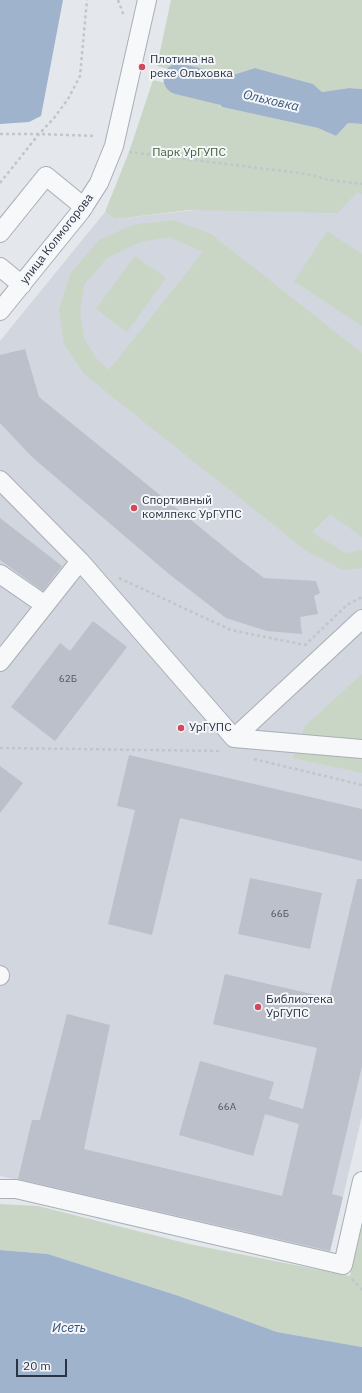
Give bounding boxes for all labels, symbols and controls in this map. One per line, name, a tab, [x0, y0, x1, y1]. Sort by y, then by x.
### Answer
place label: Плотина на реке Ольховка	[150, 53, 233, 81]
marker: Плотина на реке Ольховка	[137, 62, 147, 72]
water label: Ольховка	[242, 87, 300, 115]
park label: Парк УрГУПС	[152, 146, 226, 160]
street label: улица Колмогорова	[17, 191, 97, 287]
place label: Спортивный комлпекс УрГУПС	[142, 494, 242, 522]
marker: Спортивный комлпекс УрГУПС	[129, 503, 139, 513]
house number: 62Б	[59, 673, 77, 685]
place label: УрГУПС	[189, 721, 232, 735]
marker: УрГУПС	[176, 723, 186, 733]
house number: 66Б	[271, 908, 289, 920]
place label: Библиотека УрГУПС	[266, 993, 333, 1021]
marker: Библиотека УрГУПС	[253, 1002, 263, 1012]
house number: 66А	[218, 1101, 236, 1113]
water label: Исеть	[52, 1320, 86, 1336]
scale bar	[18, 1351, 69, 1377]
text: 20 m	[23, 1358, 51, 1373]

